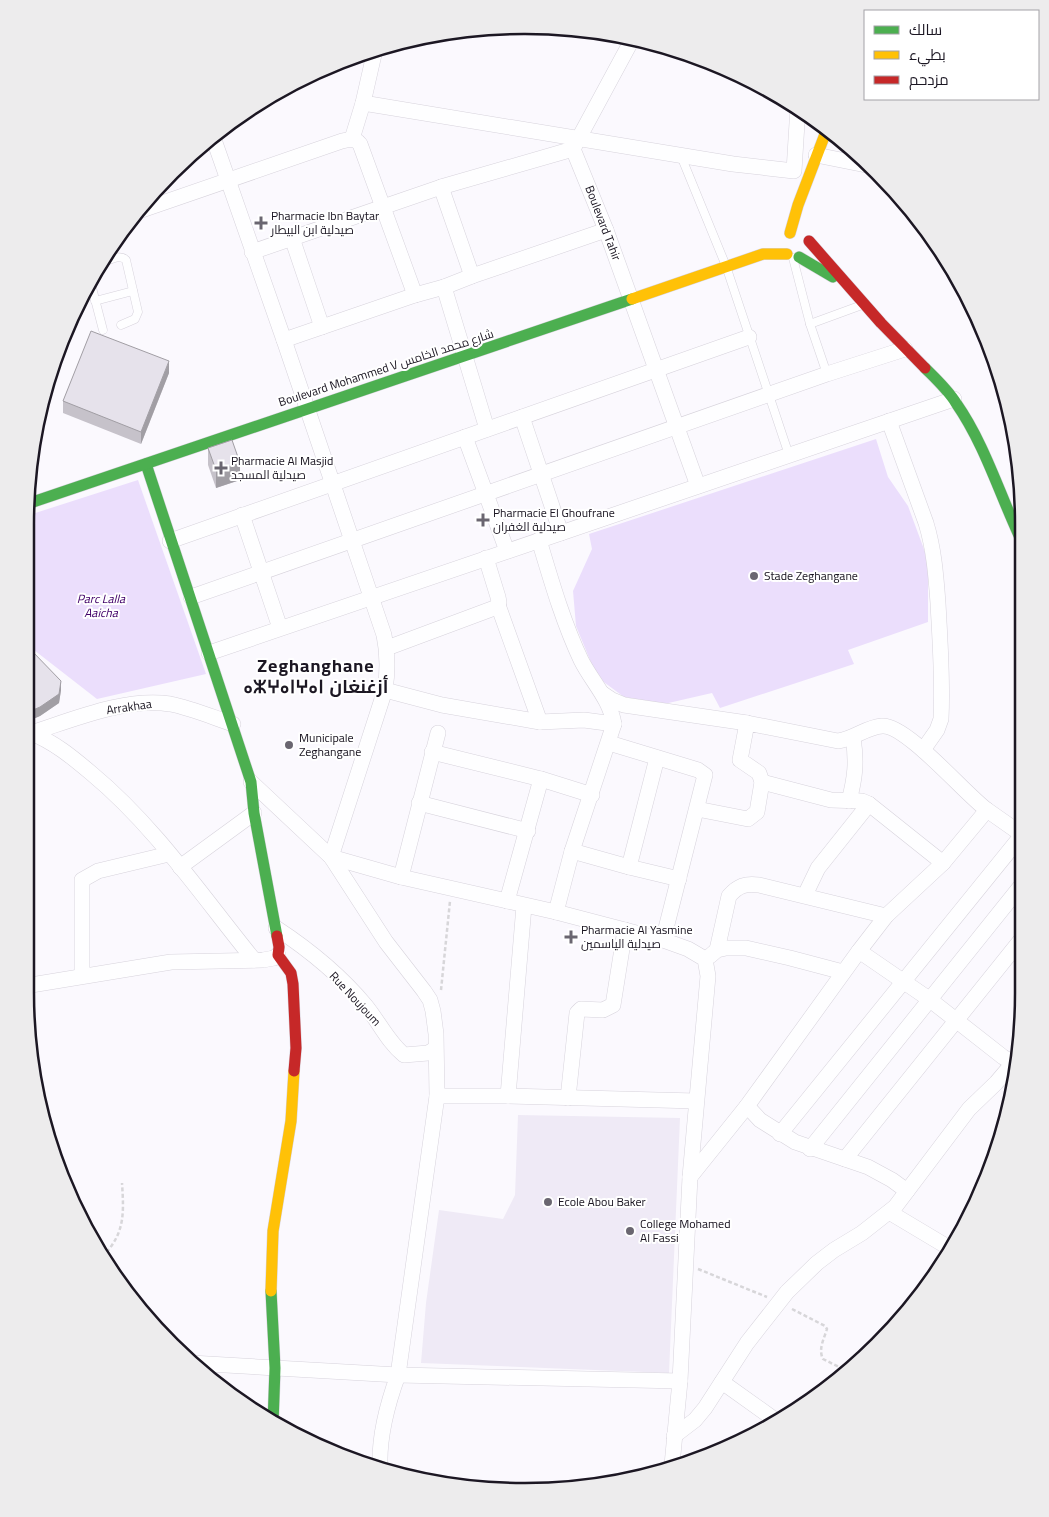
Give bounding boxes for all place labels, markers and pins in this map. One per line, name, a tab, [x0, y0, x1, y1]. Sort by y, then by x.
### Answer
place label: Pharmacie Ibn Baytar صيدلية ابن البيطار	[270, 204, 379, 241]
marker: Pharmacie Ibn Baytar صيدلية ابن البيطار	[255, 217, 267, 229]
place label: Pharmacie Al Masjid صيدلية المسجد	[231, 449, 333, 486]
marker: Pharmacie Al Masjid صيدلية المسجد	[215, 462, 227, 474]
place label: Pharmacie El Ghoufrane صيدلية الغفران	[493, 501, 615, 538]
marker: Pharmacie El Ghoufrane صيدلية الغفران	[477, 514, 489, 526]
place label: Stade Zeghangane	[764, 564, 858, 587]
marker: Stade Zeghangane	[748, 570, 760, 582]
place label: Municipale Zeghangane	[299, 726, 361, 763]
marker: Municipale Zeghangane	[283, 739, 295, 751]
place label: Pharmacie Al Yasmine صيدلية الياسمين	[581, 918, 692, 955]
marker: Pharmacie Al Yasmine صيدلية الياسمين	[565, 931, 577, 943]
place label: Ecole Abou Baker	[558, 1190, 646, 1213]
marker: Ecole Abou Baker	[542, 1196, 554, 1208]
place label: College Mohamed Al Fassi	[640, 1212, 731, 1249]
marker: College Mohamed Al Fassi	[624, 1225, 636, 1237]

